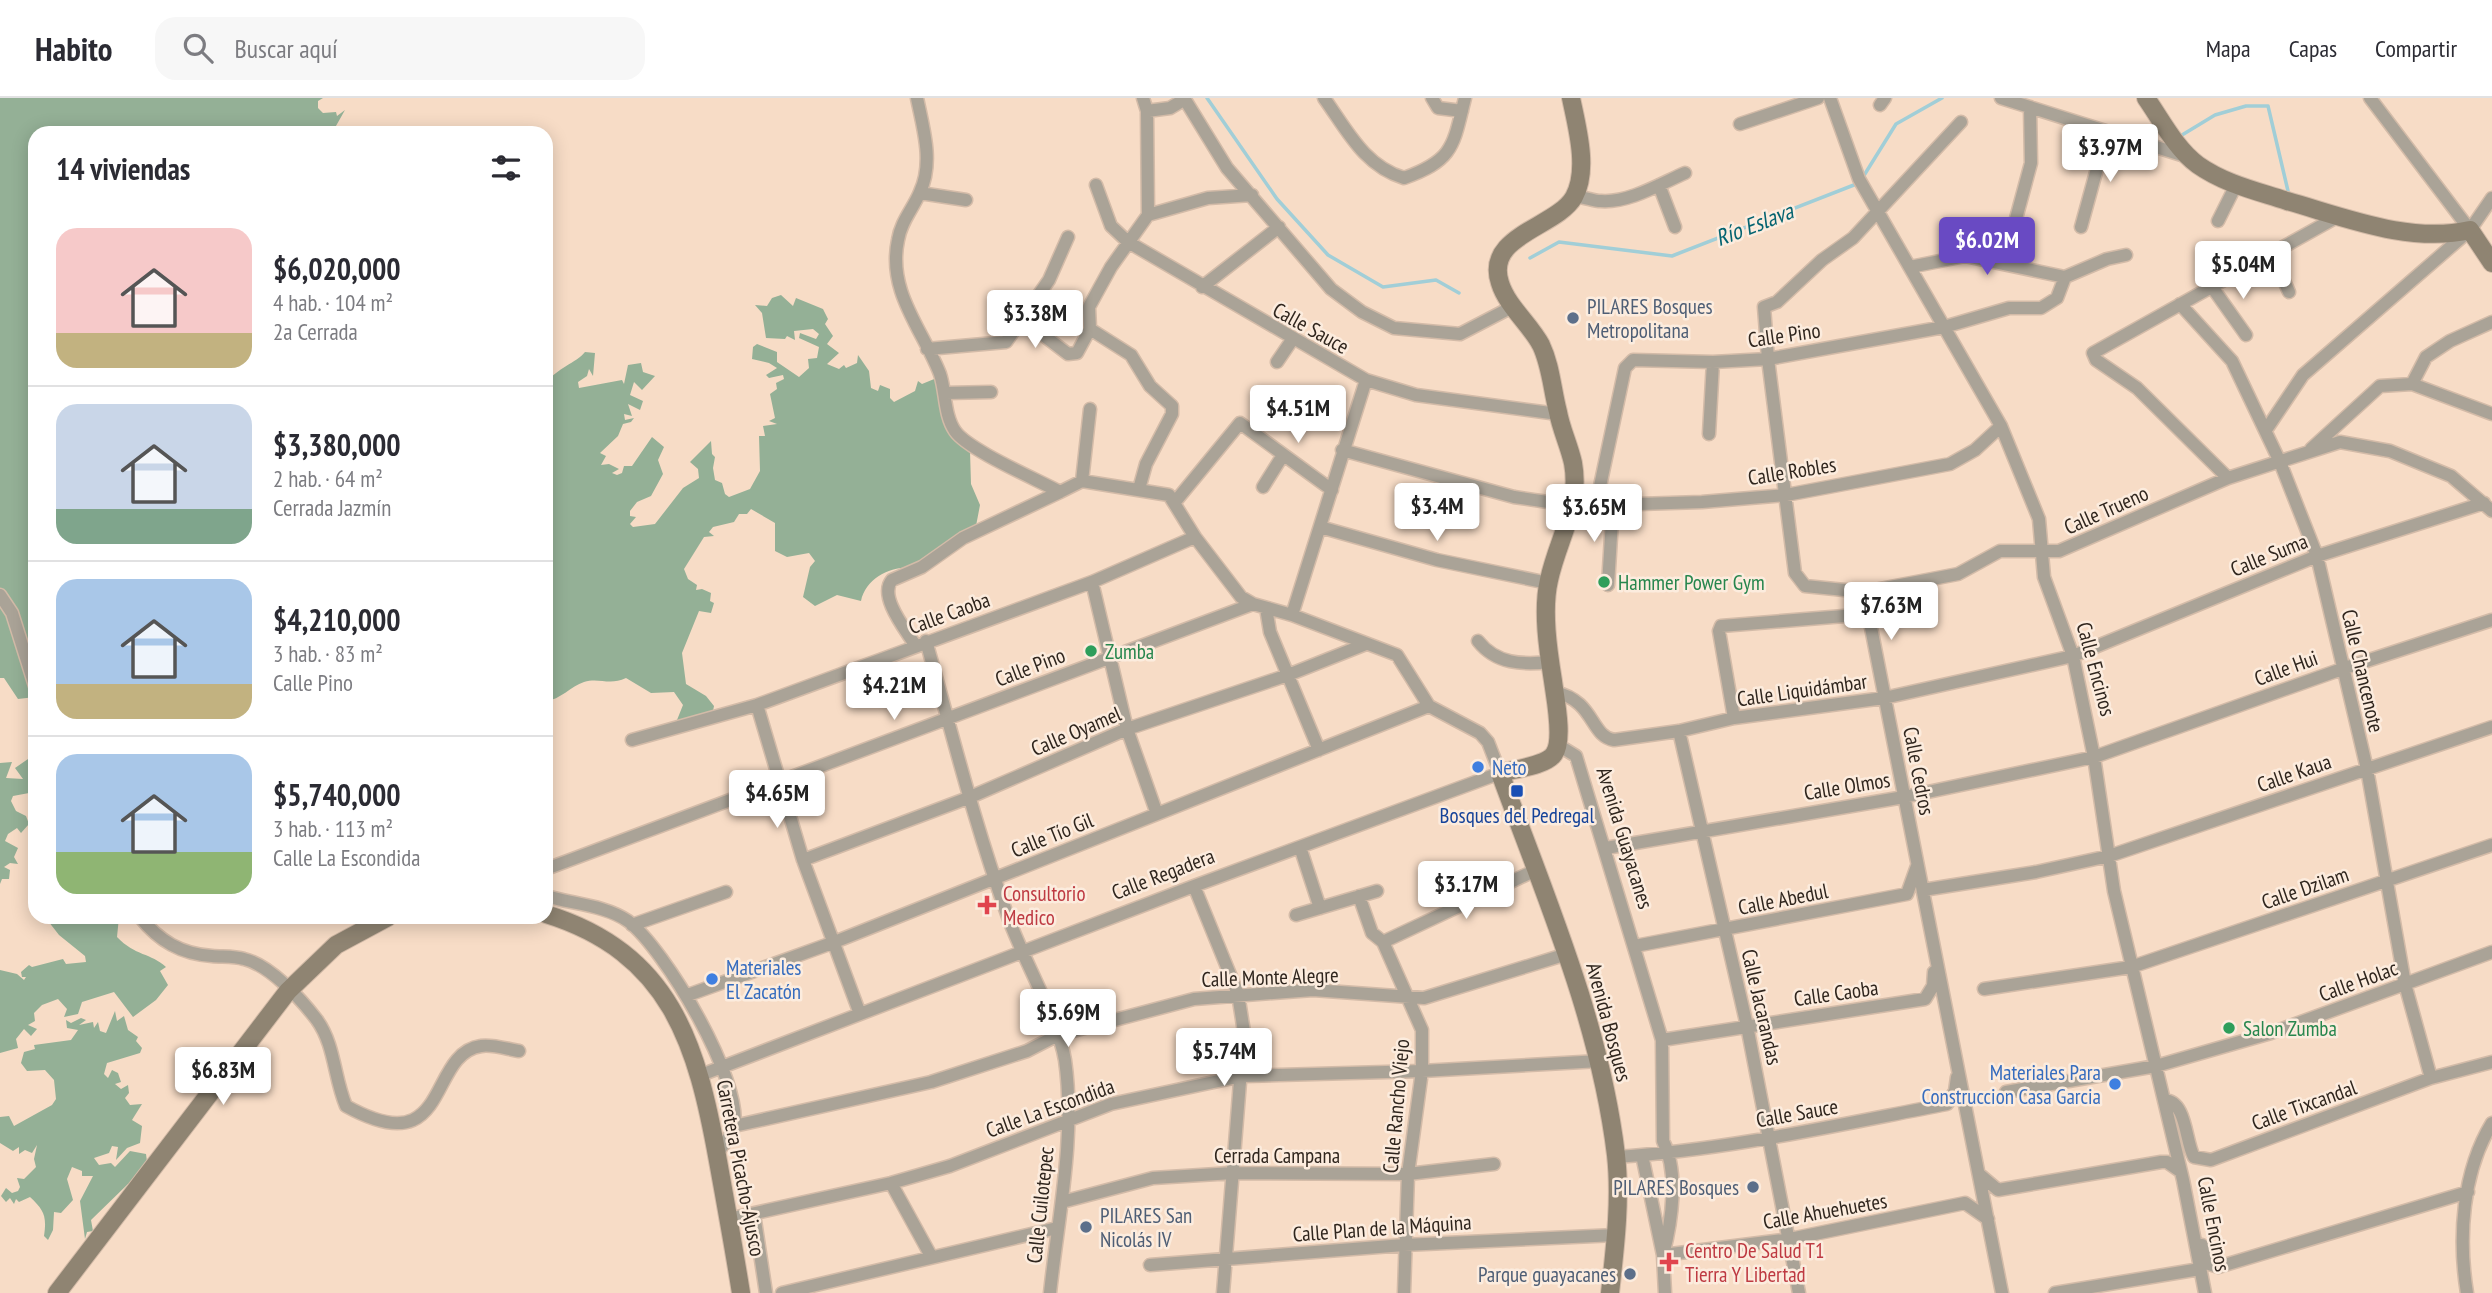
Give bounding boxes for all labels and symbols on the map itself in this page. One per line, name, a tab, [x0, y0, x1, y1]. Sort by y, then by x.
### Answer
pin: $3.97M	[2053, 125, 2167, 184]
water label: Río Eslava	[1711, 195, 1799, 252]
pin: $6.02M	[1930, 218, 2044, 277]
pin: $5.04M	[2186, 242, 2300, 301]
pin: $3.38M	[978, 290, 1092, 350]
place label: PILARES Bosques Metropolitana	[1587, 293, 1713, 344]
street label: Calle Sauce	[1268, 296, 1354, 360]
marker: PILARES Bosques Metropolitana	[1565, 310, 1581, 326]
street label: Calle Pino	[1746, 317, 1822, 353]
pin: $4.51M	[1241, 386, 1355, 445]
street label: Calle Robles	[1746, 451, 1838, 491]
street label: Calle Trueno	[2060, 479, 2152, 541]
pin: $3.4M	[1388, 484, 1486, 543]
pin: $3.65M	[1537, 484, 1651, 544]
street label: Calle Suma	[2226, 527, 2312, 583]
place label: Hammer Power Gym	[1618, 569, 1765, 596]
marker: Hammer Power Gym	[1596, 574, 1612, 590]
pin: $7.63M	[1834, 582, 1948, 642]
street label: Calle Caoba	[904, 586, 994, 640]
street label: Calle Chancenote	[2336, 607, 2390, 735]
street label: Calle Encinos	[2070, 619, 2122, 719]
place label: Zumba	[1105, 638, 1154, 665]
street label: Calle Pino	[991, 641, 1069, 693]
marker: Zumba	[1083, 643, 1099, 659]
street label: Calle Hui	[2251, 644, 2321, 692]
pin: $4.21M	[837, 662, 951, 722]
street label: Calle Liquidámbar	[1735, 667, 1869, 712]
street label: Calle Oyamel	[1027, 700, 1125, 762]
street label: Calle Cedros	[1897, 725, 1941, 817]
street label: Calle Kaua	[2253, 748, 2335, 798]
place label: Neto	[1492, 754, 1527, 781]
marker: Neto	[1470, 759, 1486, 775]
street label: Avenida Guayacanes	[1591, 764, 1659, 912]
street label: Calle Olmos	[1802, 766, 1892, 806]
pin: $4.65M	[720, 770, 834, 830]
marker: Bosques del Pedregal	[1509, 783, 1525, 799]
place label: Bosques del Pedregal	[1440, 802, 1595, 829]
street label: Calle Tío Gil	[1007, 806, 1097, 864]
street label: Calle Regadera	[1108, 842, 1218, 906]
street label: Calle Dzilam	[2258, 861, 2352, 915]
pin: $3.17M	[1409, 862, 1523, 921]
street label: Calle Abedul	[1736, 877, 1830, 921]
place label: Consultorio Medico	[1003, 880, 1086, 931]
marker: Consultorio Medico	[977, 895, 997, 915]
street label: Calle Jacarandas	[1736, 946, 1788, 1068]
place label: Materiales El Zacatón	[726, 954, 801, 1005]
street label: Calle Holac	[2315, 954, 2402, 1008]
street label: Avenida Bosques	[1580, 960, 1638, 1084]
street label: Calle Monte Alegre	[1201, 961, 1339, 993]
marker: Materiales El Zacatón	[704, 971, 720, 987]
street label: Calle Caoba	[1792, 974, 1880, 1012]
pin: $5.69M	[1011, 990, 1125, 1049]
place label: Salon Zumba	[2243, 1015, 2337, 1042]
marker: Salon Zumba	[2221, 1020, 2237, 1036]
pin: $5.74M	[1167, 1028, 1281, 1088]
street label: Calle Rancho Viejo	[1377, 1038, 1415, 1174]
pin: $6.83M	[166, 1048, 280, 1107]
place label: Materiales Para Construccion Casa Garcia	[1921, 1059, 2101, 1110]
street label: Calle La Escondida	[982, 1072, 1118, 1144]
street label: Calle Tixcandal	[2248, 1074, 2360, 1136]
marker: Materiales Para Construccion Casa Garcia	[2107, 1076, 2123, 1092]
street label: Carretera Picacho-Ajusco	[711, 1077, 771, 1259]
street label: Calle Sauce	[1754, 1093, 1840, 1133]
street label: Cerrada Campana	[1214, 1142, 1340, 1169]
street label: Calle Cuilotepec	[1020, 1145, 1060, 1265]
place label: PILARES Bosques	[1613, 1174, 1739, 1201]
street label: Calle Encinos	[2192, 1174, 2236, 1274]
marker: PILARES Bosques	[1745, 1179, 1761, 1195]
street label: Calle Ahuehuetes	[1761, 1187, 1889, 1235]
place label: PILARES San Nicolás IV	[1100, 1202, 1192, 1253]
street label: Calle Plan de la Máquina	[1292, 1208, 1472, 1248]
marker: PILARES San Nicolás IV	[1078, 1219, 1094, 1235]
place label: Centro De Salud T1 Tierra Y Libertad	[1685, 1237, 1824, 1288]
marker: Centro De Salud T1 Tierra Y Libertad	[1659, 1252, 1679, 1272]
place label: Parque guayacanes	[1478, 1261, 1616, 1288]
marker: Parque guayacanes	[1622, 1266, 1638, 1282]

